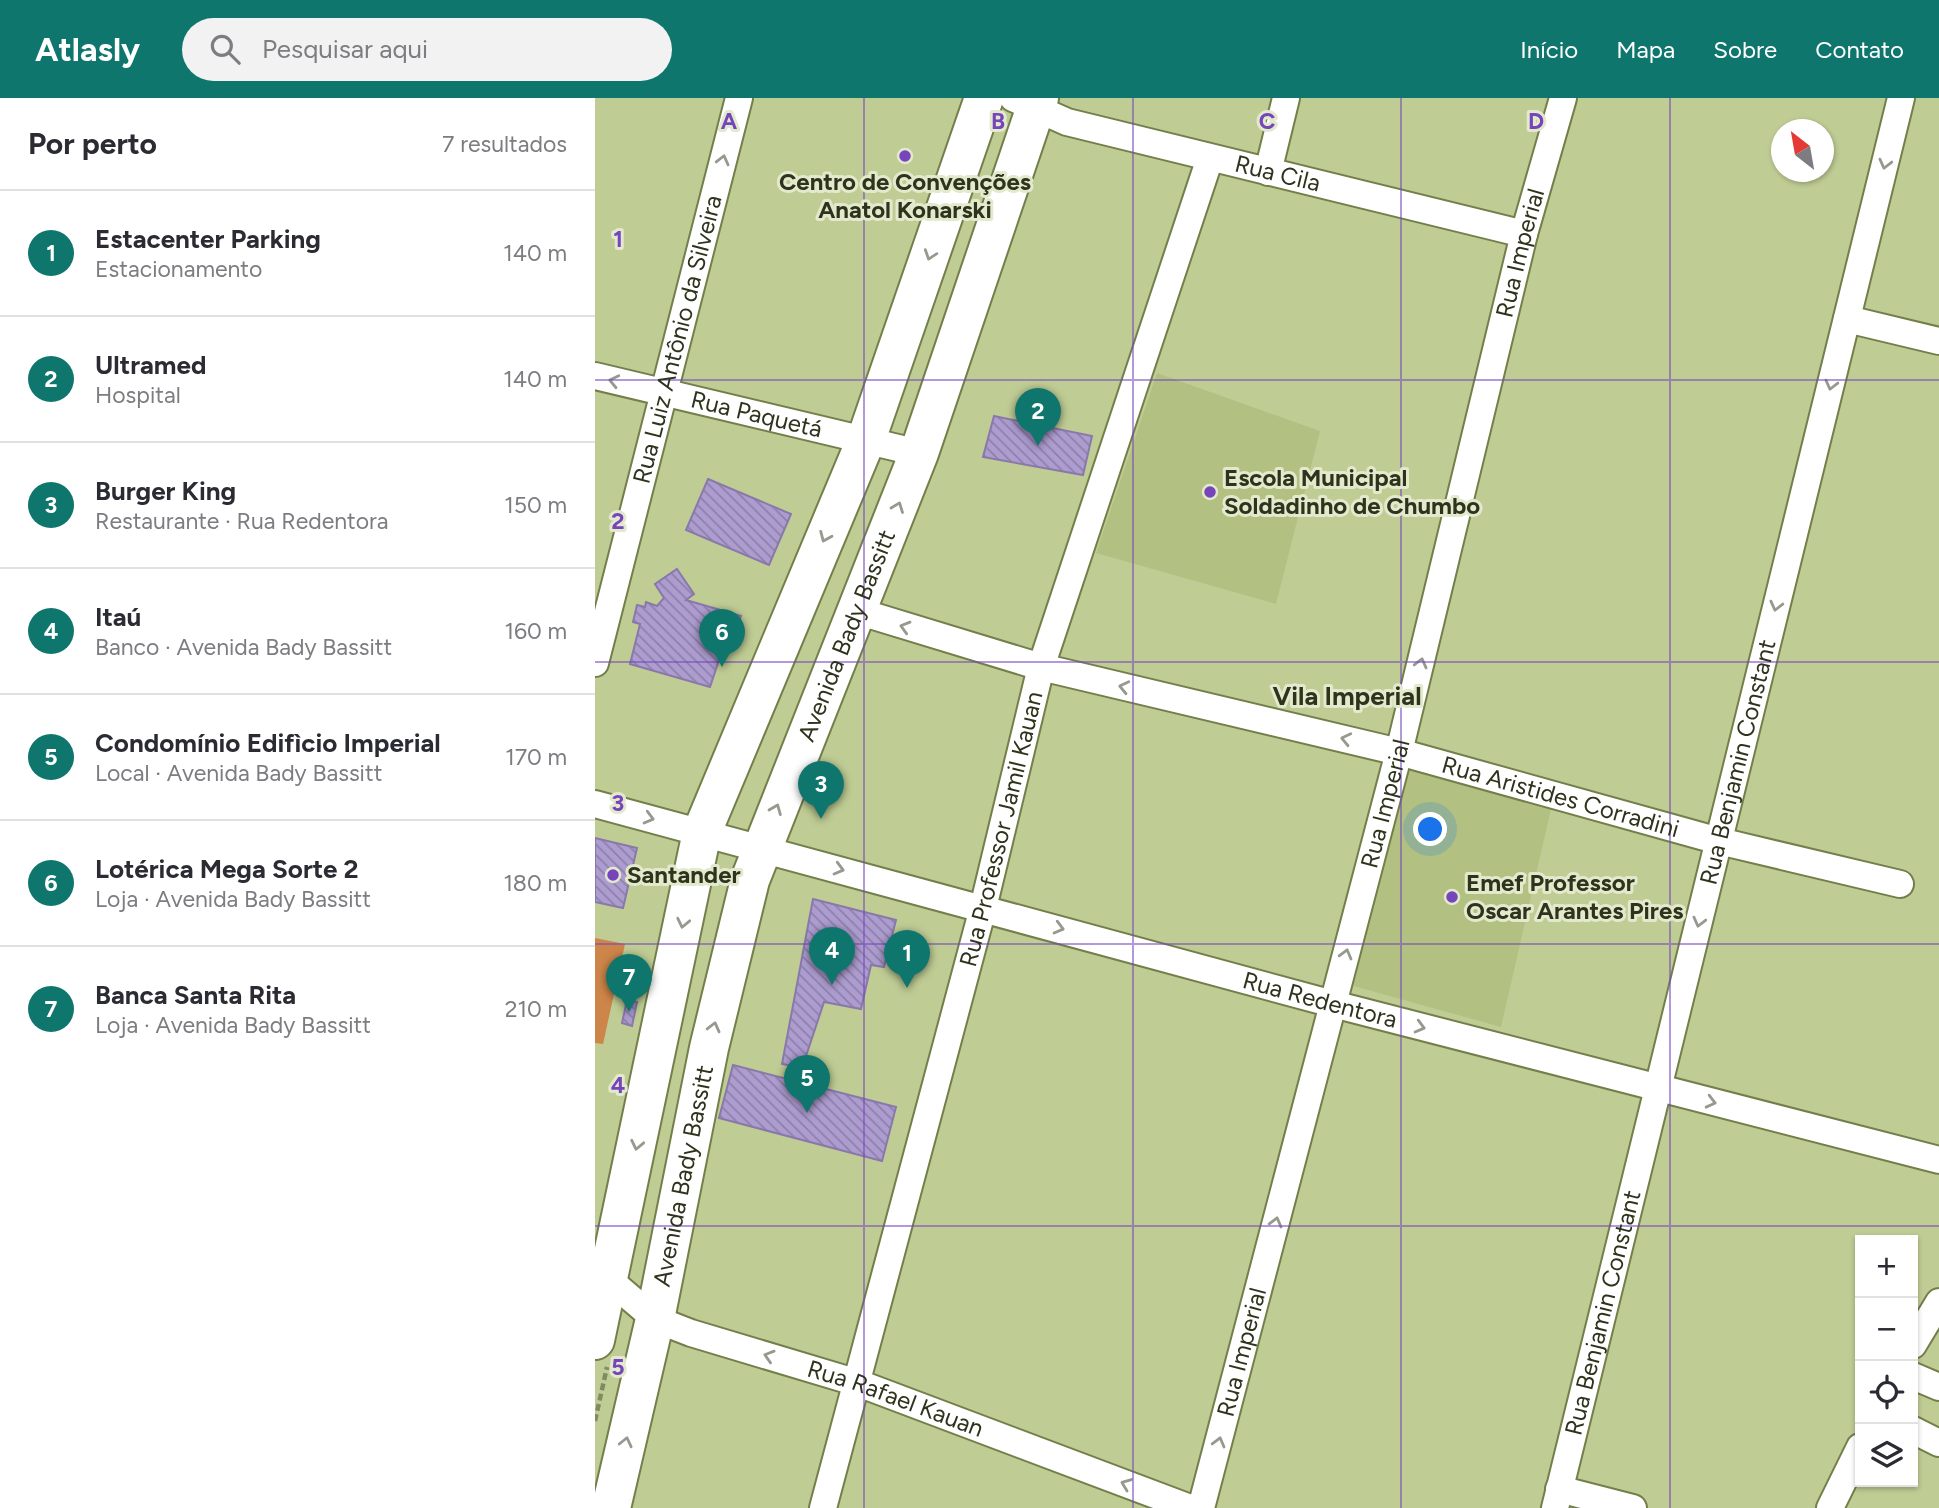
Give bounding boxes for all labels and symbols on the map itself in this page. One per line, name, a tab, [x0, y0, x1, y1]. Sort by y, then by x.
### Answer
text: A	[721, 107, 738, 135]
text: B	[991, 107, 1005, 135]
text: C	[1259, 107, 1276, 135]
text: D	[1528, 107, 1544, 135]
north arrow	[1771, 119, 1834, 182]
marker: Centro de Convenções Anatol Konarski	[897, 148, 913, 164]
street label: Rua Cila	[1232, 149, 1324, 198]
one-way arrow	[715, 154, 729, 166]
one-way arrow	[1879, 158, 1893, 170]
place label: Centro de Convenções Anatol Konarski	[779, 167, 1031, 224]
street label: Rua Imperial	[1489, 185, 1550, 320]
street label: Rua Luiz Antônio da Silveira	[626, 192, 728, 486]
text: 1	[613, 225, 623, 253]
one-way arrow	[924, 249, 938, 261]
one-way arrow	[608, 374, 620, 389]
one-way arrow	[1825, 379, 1839, 391]
street label: Rua Paquetá	[688, 384, 825, 444]
pin: 2	[1015, 388, 1061, 446]
place label: Escola Municipal Soldadinho de Chumbo	[1224, 463, 1480, 520]
marker: Escola Municipal Soldadinho de Chumbo	[1202, 484, 1218, 500]
one-way arrow	[889, 501, 903, 513]
text: 2	[611, 507, 625, 535]
street label: Avenida Bady Bassitt	[791, 526, 901, 746]
one-way arrow	[820, 531, 834, 543]
one-way arrow	[1770, 600, 1784, 612]
pin: 6	[699, 609, 745, 667]
one-way arrow	[899, 621, 911, 636]
street label: Rua Benjamin Constant	[1693, 636, 1782, 888]
one-way arrow	[1412, 657, 1427, 669]
district label: Vila Imperial	[1272, 680, 1422, 712]
one-way arrow	[1118, 681, 1130, 695]
street label: Rua Professor Jamil Kauan	[953, 688, 1049, 970]
one-way arrow	[1340, 733, 1352, 747]
street label: Rua Imperial	[1354, 736, 1416, 871]
street label: Rua Aristides Corradini	[1439, 750, 1683, 843]
pin: 3	[798, 761, 844, 819]
text: 3	[612, 789, 624, 817]
one-way arrow	[768, 803, 782, 816]
one-way arrow	[643, 810, 655, 824]
your location	[1413, 812, 1447, 846]
place label: Santander	[627, 860, 741, 889]
one-way arrow	[833, 861, 845, 875]
marker: Santander	[605, 867, 621, 883]
place label: Emef Professor Oscar Arantes Pires	[1466, 868, 1683, 925]
marker: Emef Professor Oscar Arantes Pires	[1444, 889, 1460, 905]
one-way arrow	[1693, 916, 1707, 928]
one-way arrow	[677, 917, 692, 929]
one-way arrow	[1053, 920, 1065, 935]
pin: 4	[809, 927, 855, 985]
pin: 1	[884, 930, 930, 988]
one-way arrow	[1338, 949, 1352, 961]
pin: 7	[606, 954, 652, 1012]
street label: Rua Redentora	[1240, 965, 1400, 1034]
one-way arrow	[1414, 1019, 1426, 1033]
one-way arrow	[706, 1022, 721, 1034]
pin: 5	[784, 1055, 830, 1113]
street label: Avenida Bady Bassitt	[647, 1063, 719, 1289]
text: 4	[611, 1071, 625, 1099]
one-way arrow	[1705, 1094, 1717, 1108]
one-way arrow	[630, 1139, 645, 1151]
street label: Rua Benjamin Constant	[1558, 1187, 1646, 1438]
one-way arrow	[1268, 1216, 1282, 1228]
street label: Rua Imperial	[1211, 1285, 1272, 1420]
one-way arrow	[763, 1350, 775, 1365]
text: 5	[611, 1353, 625, 1381]
street label: Rua Rafael Kauan	[804, 1354, 988, 1443]
one-way arrow	[618, 1436, 632, 1448]
one-way arrow	[1210, 1436, 1225, 1448]
one-way arrow	[1121, 1478, 1133, 1492]

